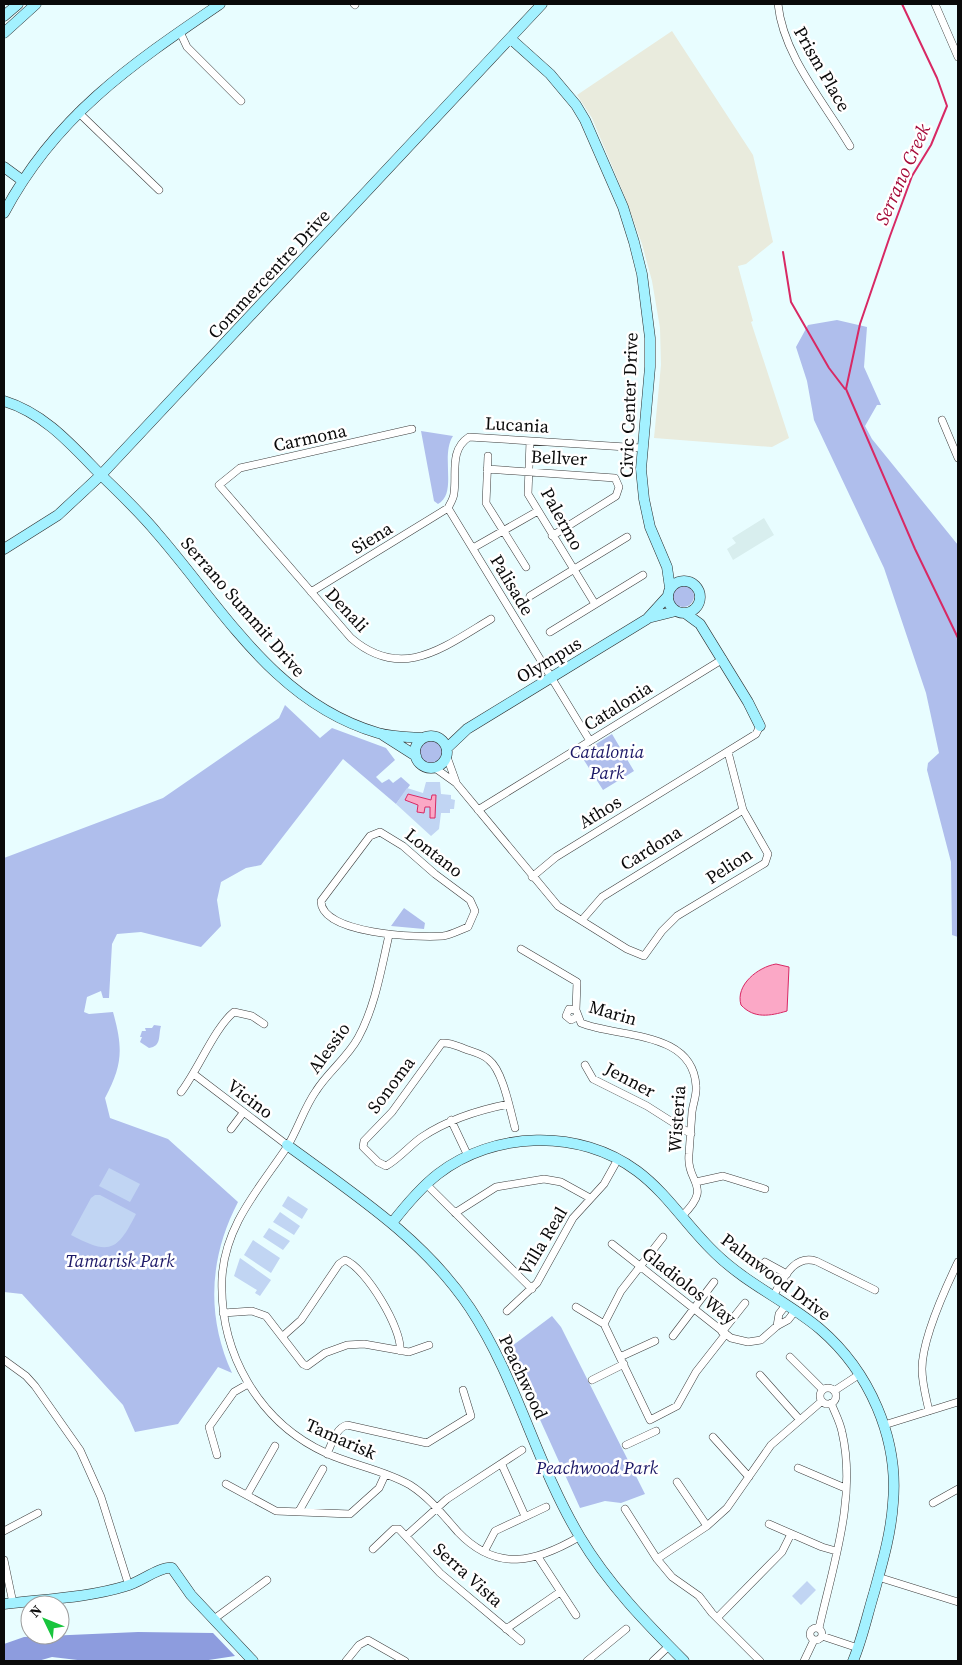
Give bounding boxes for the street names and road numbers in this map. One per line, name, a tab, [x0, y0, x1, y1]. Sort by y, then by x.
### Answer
street label: Prism Place	[788, 22, 857, 116]
street label: Commercentre Drive	[202, 203, 335, 344]
street label: Civic Center Drive	[613, 332, 644, 478]
street label: Lucania	[484, 410, 550, 439]
street label: Carmona	[271, 417, 350, 457]
street label: Bellver	[530, 444, 588, 471]
street label: Palermo	[535, 483, 590, 555]
street label: Siena	[347, 515, 398, 560]
street label: Serrano Summit Drive	[175, 531, 311, 682]
street label: Palisade	[484, 550, 540, 620]
street label: Denali	[320, 582, 375, 637]
street label: Olympus	[512, 630, 586, 689]
street label: Catalonia	[579, 674, 657, 736]
street label: Athos	[574, 789, 626, 834]
street label: Cardona	[615, 819, 687, 876]
street label: Lontano	[400, 822, 469, 883]
street label: Pelion	[701, 841, 757, 890]
street label: Marin	[586, 994, 640, 1031]
street label: Alessio	[302, 1017, 356, 1078]
street label: Sonoma	[361, 1050, 421, 1118]
street label: Jenner	[600, 1055, 660, 1103]
street label: Vicino	[222, 1073, 279, 1124]
street label: Wisteria	[662, 1084, 691, 1153]
street label: Villa Real	[512, 1202, 573, 1280]
street label: Palmwood Drive	[716, 1227, 836, 1326]
street label: Gladiolos Way	[637, 1241, 742, 1331]
street label: Peachwood	[493, 1330, 554, 1423]
street label: Tamarisk	[302, 1412, 381, 1465]
street label: Serra Vista	[428, 1537, 509, 1613]

